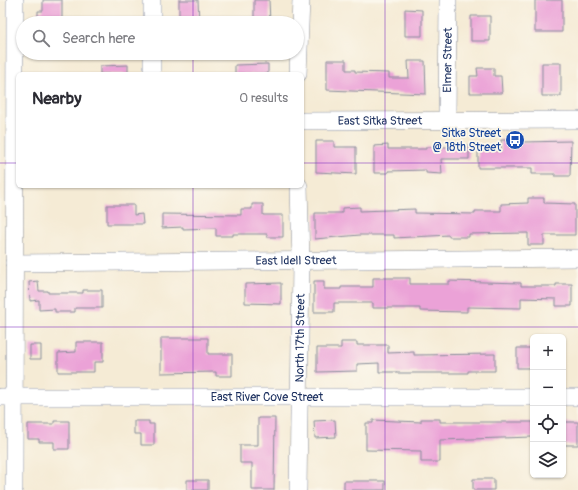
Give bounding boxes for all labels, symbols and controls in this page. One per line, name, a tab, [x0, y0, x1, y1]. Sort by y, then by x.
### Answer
search box	[16, 16, 304, 60]
icon: search	[30, 27, 52, 49]
street label: Elmer Street	[440, 27, 455, 93]
text: Search here	[62, 29, 135, 48]
text: Nearby	[32, 88, 81, 109]
text: 0 results	[239, 90, 288, 106]
street label: East Sitka Street	[338, 113, 422, 128]
place label: Sitka Street @ 18th Street	[432, 126, 501, 155]
bus stop icon: Sitka Street @ 18th Street	[504, 129, 526, 151]
street label: East Idell Street	[255, 253, 337, 268]
street label: North 17th Street	[292, 293, 308, 382]
map controls	[530, 334, 566, 478]
button: +	[530, 334, 566, 370]
button: −	[530, 370, 566, 406]
street label: East River Cove Street	[211, 390, 324, 405]
button: locate	[530, 406, 566, 442]
button: layers	[530, 442, 566, 478]

